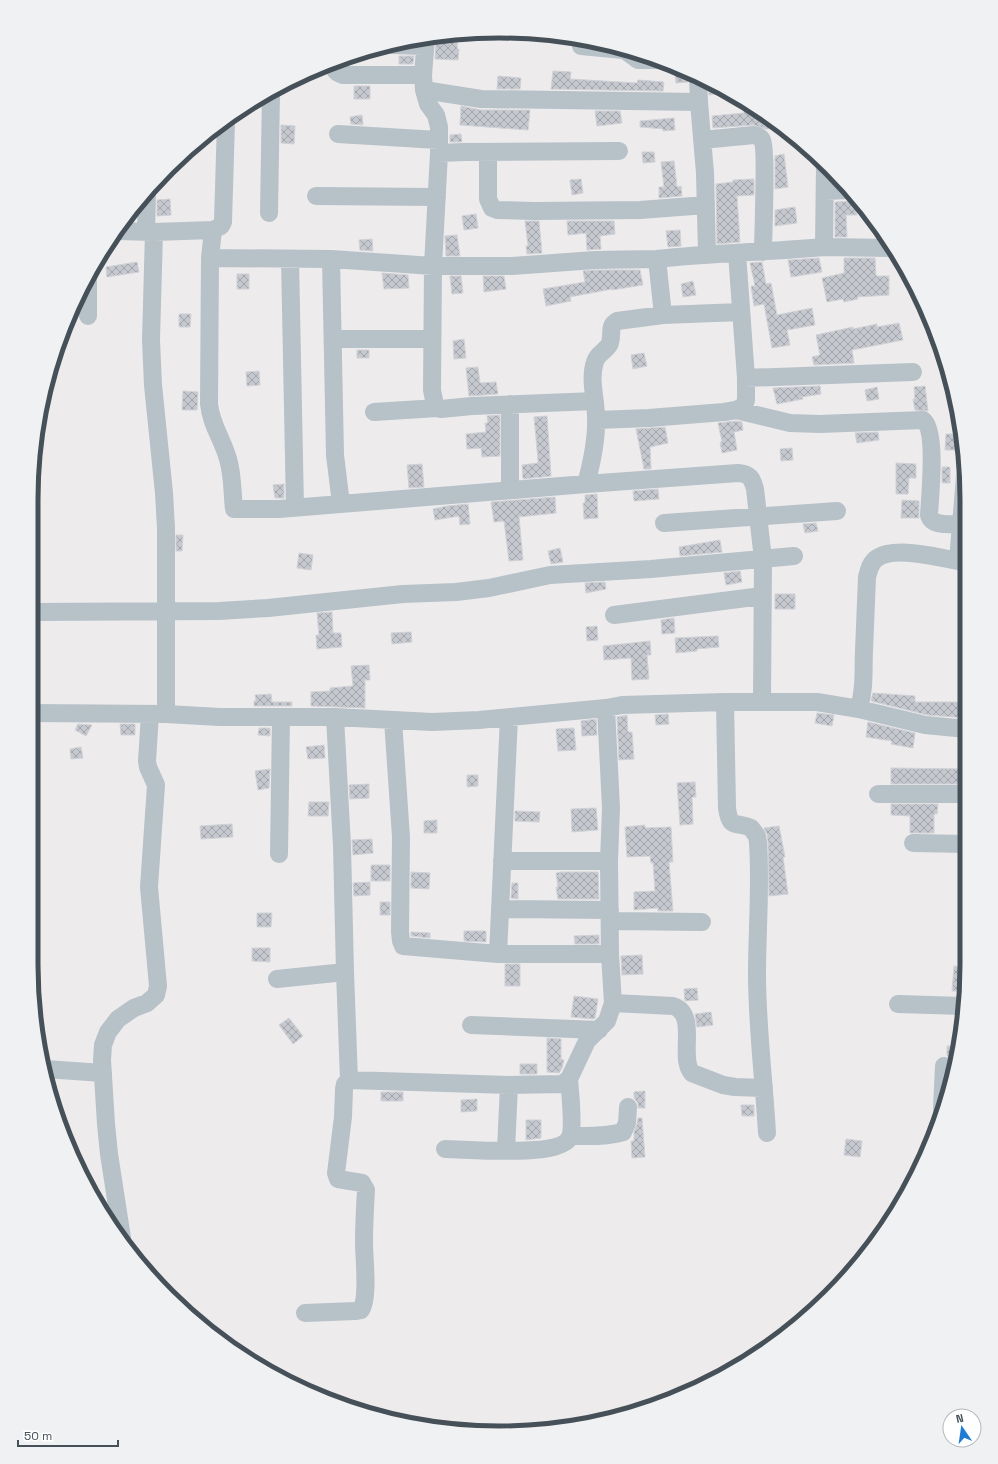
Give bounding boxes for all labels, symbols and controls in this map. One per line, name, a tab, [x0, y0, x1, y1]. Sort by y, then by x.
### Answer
north arrow	[942, 1408, 982, 1448]
text: N	[955, 1411, 965, 1426]
scale bar	[18, 1422, 118, 1448]
text: 50 m	[24, 1428, 52, 1444]

